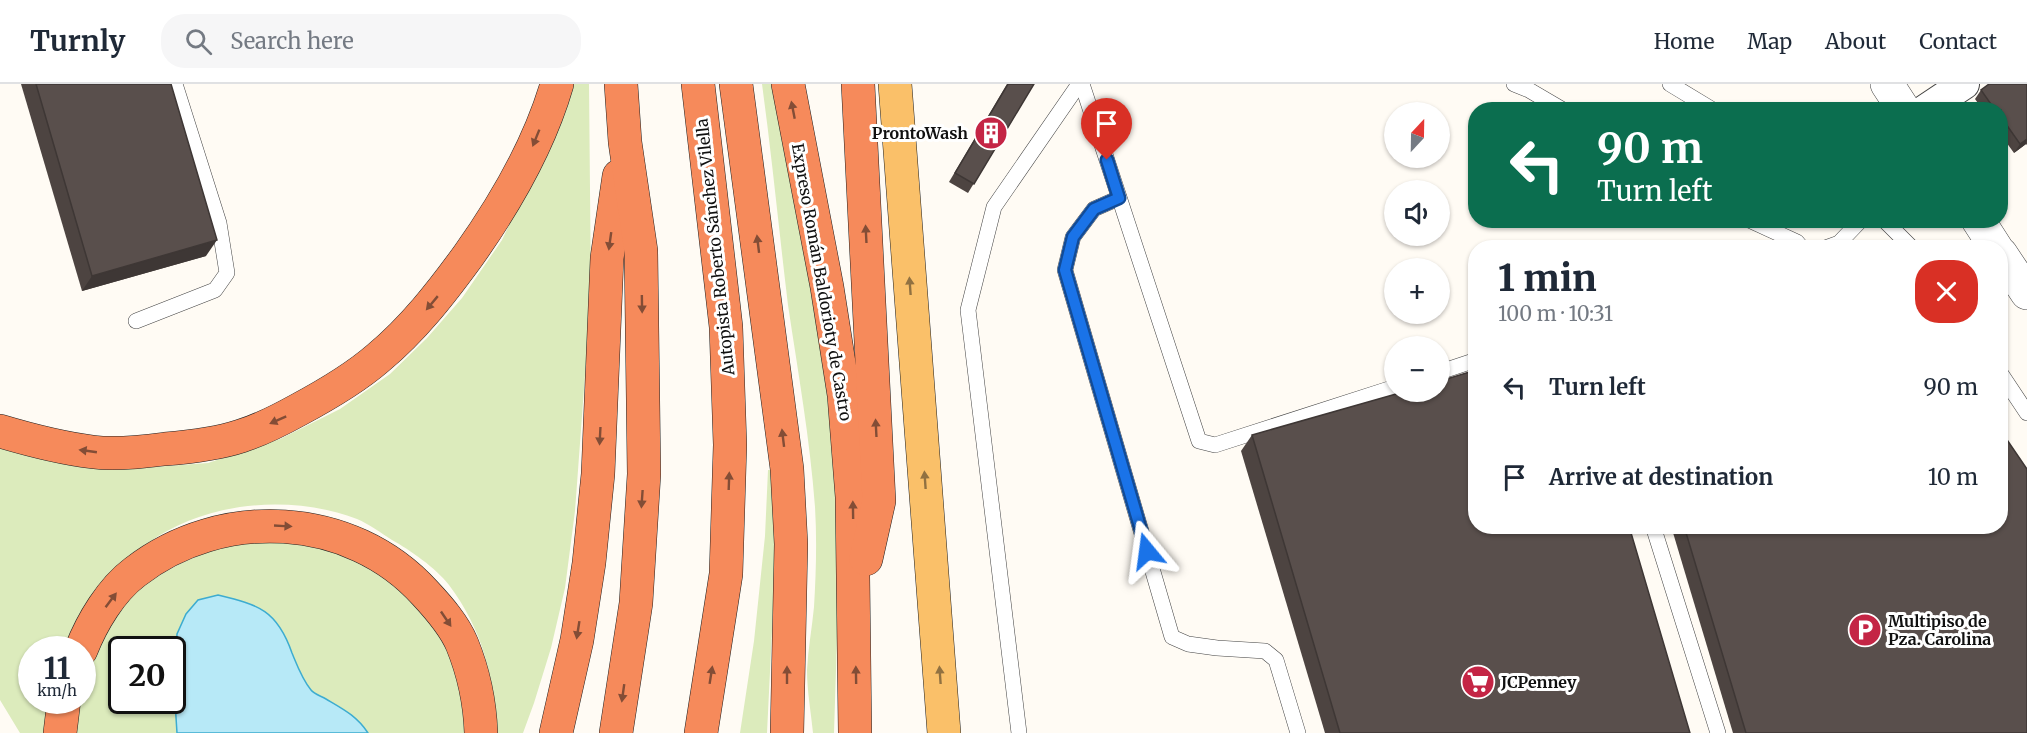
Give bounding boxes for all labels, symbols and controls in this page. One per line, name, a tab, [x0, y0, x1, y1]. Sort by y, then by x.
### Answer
search box	[161, 14, 581, 68]
text: Turnly	[30, 23, 125, 59]
icon: search	[182, 25, 215, 58]
text: Search here	[230, 27, 354, 55]
text: Home	[1654, 28, 1714, 55]
text: Map	[1747, 28, 1792, 55]
text: About	[1825, 28, 1886, 55]
text: Contact	[1919, 28, 1997, 55]
pin	[1081, 98, 1132, 160]
one-way arrow	[788, 100, 797, 119]
north arrow	[1384, 102, 1450, 168]
map controls	[1384, 102, 1450, 402]
icon: arrive	[1090, 107, 1123, 140]
building icon: ProntoWash	[973, 115, 1009, 151]
street label: Autopista Roberto Sánchez Vilella	[692, 117, 739, 377]
text: 90 m	[1597, 122, 1703, 174]
place label: ProntoWash	[872, 123, 968, 143]
icon: left	[1498, 126, 1576, 204]
one-way arrow	[531, 130, 541, 148]
street label: Expreso Román Baldorioty de Castro	[788, 142, 856, 422]
text: Turn left	[1597, 174, 1712, 208]
button: sound	[1384, 180, 1450, 246]
one-way arrow	[861, 224, 870, 243]
one-way arrow	[605, 232, 614, 251]
one-way arrow	[754, 235, 763, 254]
text: 1 min	[1498, 256, 1597, 301]
button: +	[1384, 258, 1450, 324]
button: close	[1915, 260, 1978, 323]
one-way arrow	[905, 276, 915, 295]
one-way arrow	[425, 295, 438, 311]
one-way arrow	[637, 295, 647, 314]
text: 100 m · 10:31	[1498, 301, 1613, 326]
button: −	[1384, 336, 1450, 402]
icon: left	[1498, 371, 1531, 404]
text: Turn left	[1549, 373, 1646, 401]
text: 90 m	[1923, 373, 1978, 401]
one-way arrow	[269, 415, 287, 425]
one-way arrow	[871, 419, 880, 438]
one-way arrow	[595, 427, 604, 446]
one-way arrow	[778, 428, 788, 447]
one-way arrow	[79, 446, 98, 455]
icon: arrive	[1498, 461, 1531, 494]
text: Arrive at destination	[1549, 463, 1773, 491]
text: 10 m	[1928, 463, 1978, 491]
one-way arrow	[920, 471, 930, 490]
one-way arrow	[724, 472, 734, 491]
one-way arrow	[638, 490, 647, 509]
one-way arrow	[848, 500, 858, 519]
position arrow	[1115, 519, 1179, 583]
one-way arrow	[273, 522, 292, 531]
one-way arrow	[104, 592, 116, 607]
one-way arrow	[440, 610, 452, 626]
place label: Multipiso de Pza. Carolina	[1888, 611, 1991, 649]
parking icon: Multipiso de Pza. Carolina	[1847, 612, 1883, 648]
one-way arrow	[574, 620, 583, 639]
speed limit sign: 20	[108, 636, 186, 714]
text: 11	[43, 649, 70, 687]
supermarket icon: JCPenney	[1460, 664, 1496, 700]
one-way arrow	[782, 665, 792, 684]
one-way arrow	[851, 665, 861, 684]
one-way arrow	[935, 665, 944, 684]
one-way arrow	[707, 666, 716, 685]
place label: JCPenney	[1500, 672, 1577, 692]
text: km/h	[37, 681, 77, 700]
one-way arrow	[619, 684, 628, 703]

